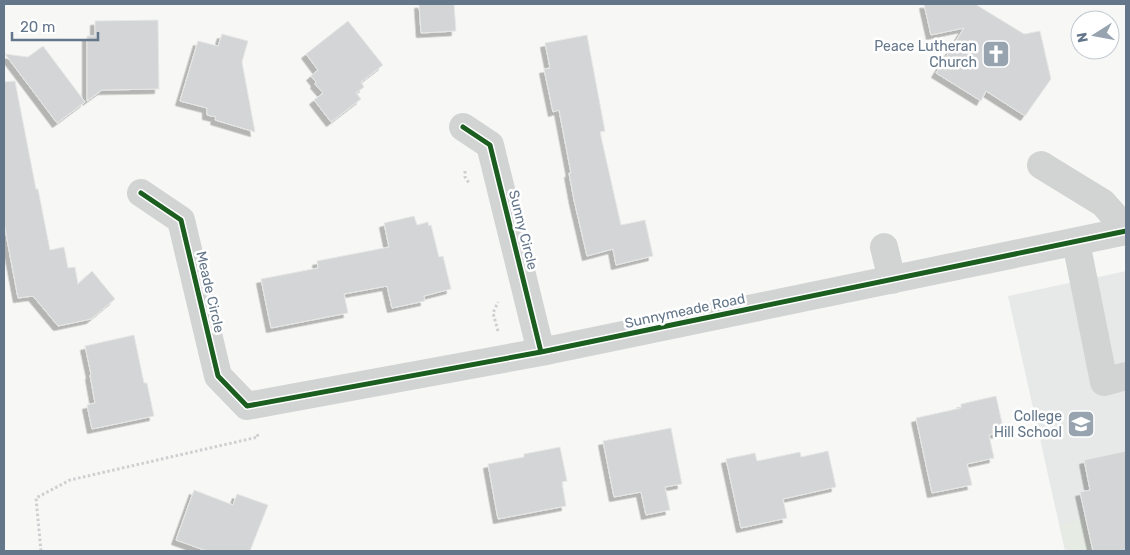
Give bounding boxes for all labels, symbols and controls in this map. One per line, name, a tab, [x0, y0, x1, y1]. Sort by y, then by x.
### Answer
scale bar	[12, 10, 99, 42]
north arrow	[1070, 10, 1120, 60]
text: 20 m	[20, 18, 55, 36]
text: N	[1073, 31, 1092, 44]
place label: Peace Lutheran Church	[874, 38, 977, 71]
church icon: Peace Lutheran Church	[981, 39, 1011, 69]
street label: Sunny Circle	[505, 188, 541, 272]
street label: Meade Circle	[192, 250, 228, 335]
street label: Sunnymeade Road	[623, 290, 747, 332]
place label: College Hill School	[994, 408, 1062, 441]
school or university icon: College Hill School	[1066, 409, 1096, 439]

